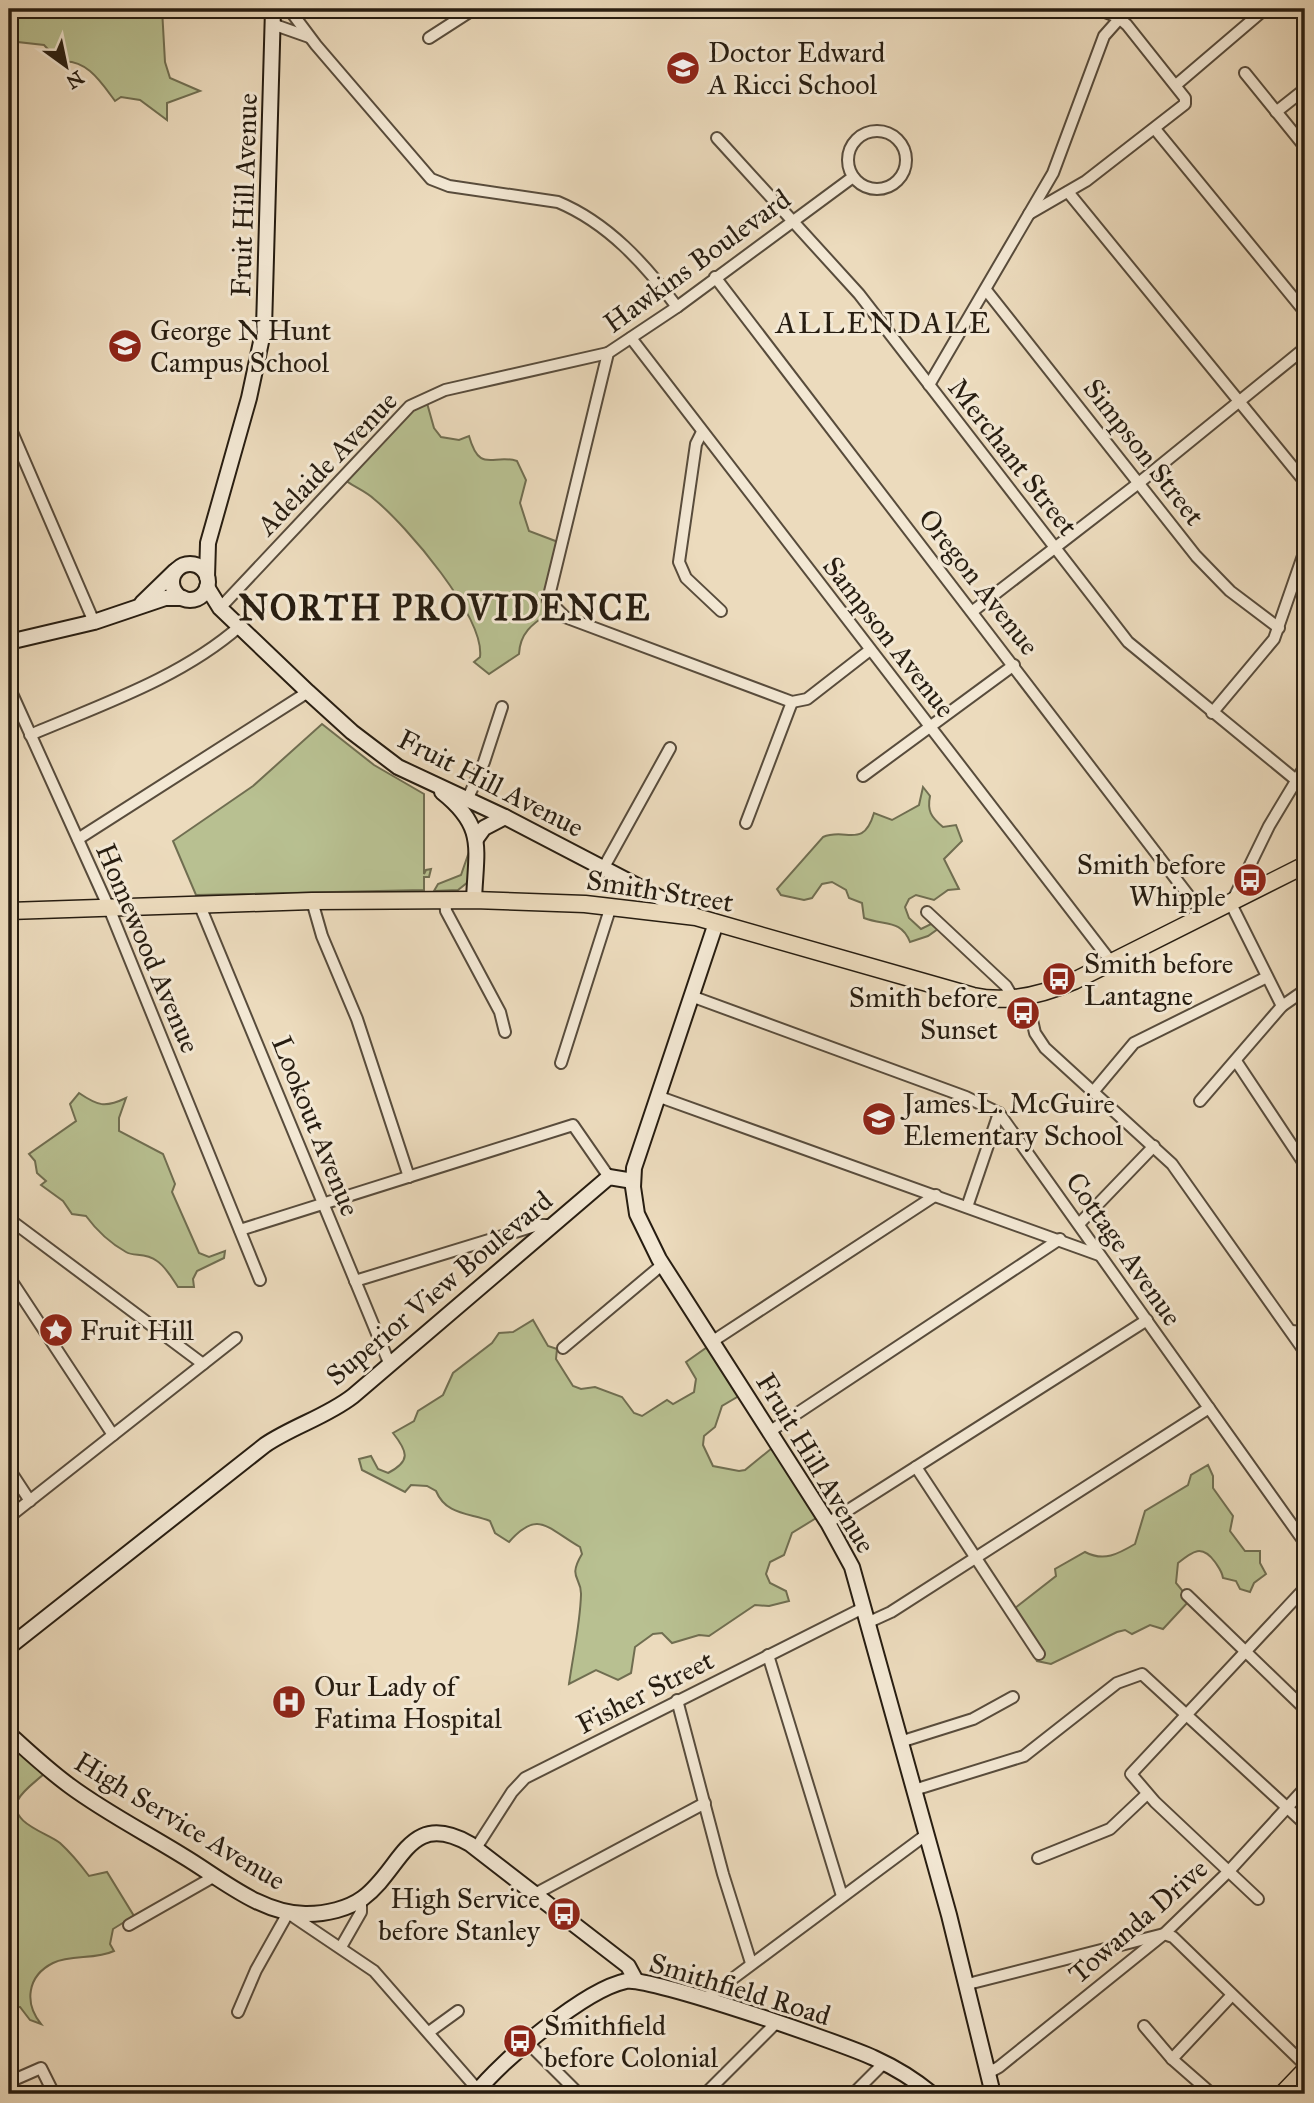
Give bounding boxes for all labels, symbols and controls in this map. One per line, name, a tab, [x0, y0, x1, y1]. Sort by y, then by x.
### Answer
north arrow	[32, 32, 102, 102]
place label: Doctor Edward A Ricci School	[707, 35, 885, 102]
school or university icon: Doctor Edward A Ricci School	[664, 49, 702, 87]
text: N	[62, 66, 88, 94]
street label: Fruit Hill Avenue	[223, 93, 265, 297]
street label: Hawkins Boulevard	[597, 181, 797, 341]
district label: ALLENDALE	[774, 305, 992, 341]
place label: George N Hunt Campus School	[150, 313, 331, 380]
school or university icon: George N Hunt Campus School	[106, 327, 144, 365]
street label: Merchant Street	[941, 371, 1085, 543]
street label: Simpson Street	[1076, 372, 1212, 532]
street label: Adelaide Avenue	[249, 383, 405, 543]
street label: Oregon Avenue	[911, 502, 1047, 662]
street label: Sampson Avenue	[815, 549, 963, 725]
district label: NORTH PROVIDENCE	[238, 587, 652, 630]
street label: Fruit Hill Avenue	[392, 721, 590, 845]
street label: Homewood Avenue	[88, 838, 208, 1058]
place label: Smith before Whipple	[1077, 847, 1226, 914]
bus stop icon: Smith before Whipple	[1231, 861, 1269, 899]
street label: Smith Street	[584, 862, 736, 920]
place label: Smith before Lantagne	[1084, 946, 1233, 1013]
bus stop icon: Smith before Lantagne	[1040, 960, 1078, 998]
place label: Smith before Sunset	[849, 980, 998, 1047]
bus stop icon: Smith before Sunset	[1004, 994, 1042, 1032]
street label: Lookout Avenue	[264, 1031, 368, 1221]
place label: James L. McGuire Elementary School	[900, 1086, 1124, 1153]
school or university icon: James L. McGuire Elementary School	[860, 1100, 898, 1138]
street label: Cottage Avenue	[1058, 1165, 1190, 1333]
street label: Superior View Boulevard	[319, 1183, 559, 1393]
place icon: Fruit Hill	[37, 1311, 75, 1349]
place label: Fruit Hill	[80, 1313, 194, 1348]
street label: Fruit Hill Avenue	[748, 1367, 884, 1559]
street label: Fisher Street	[570, 1642, 720, 1742]
place label: Our Lady of Fatima Hospital	[314, 1669, 502, 1736]
hospital icon: Our Lady of Fatima Hospital	[270, 1683, 308, 1721]
street label: High Service Avenue	[68, 1744, 292, 1898]
street label: Towanda Drive	[1061, 1851, 1215, 1991]
place label: High Service before Stanley	[378, 1881, 541, 1948]
bus stop icon: High Service before Stanley	[545, 1895, 583, 1933]
street label: Smithfield Road	[645, 1945, 835, 2033]
place label: Smithfield before Colonial	[544, 2008, 718, 2075]
bus stop icon: Smithfield before Colonial	[501, 2022, 539, 2060]

